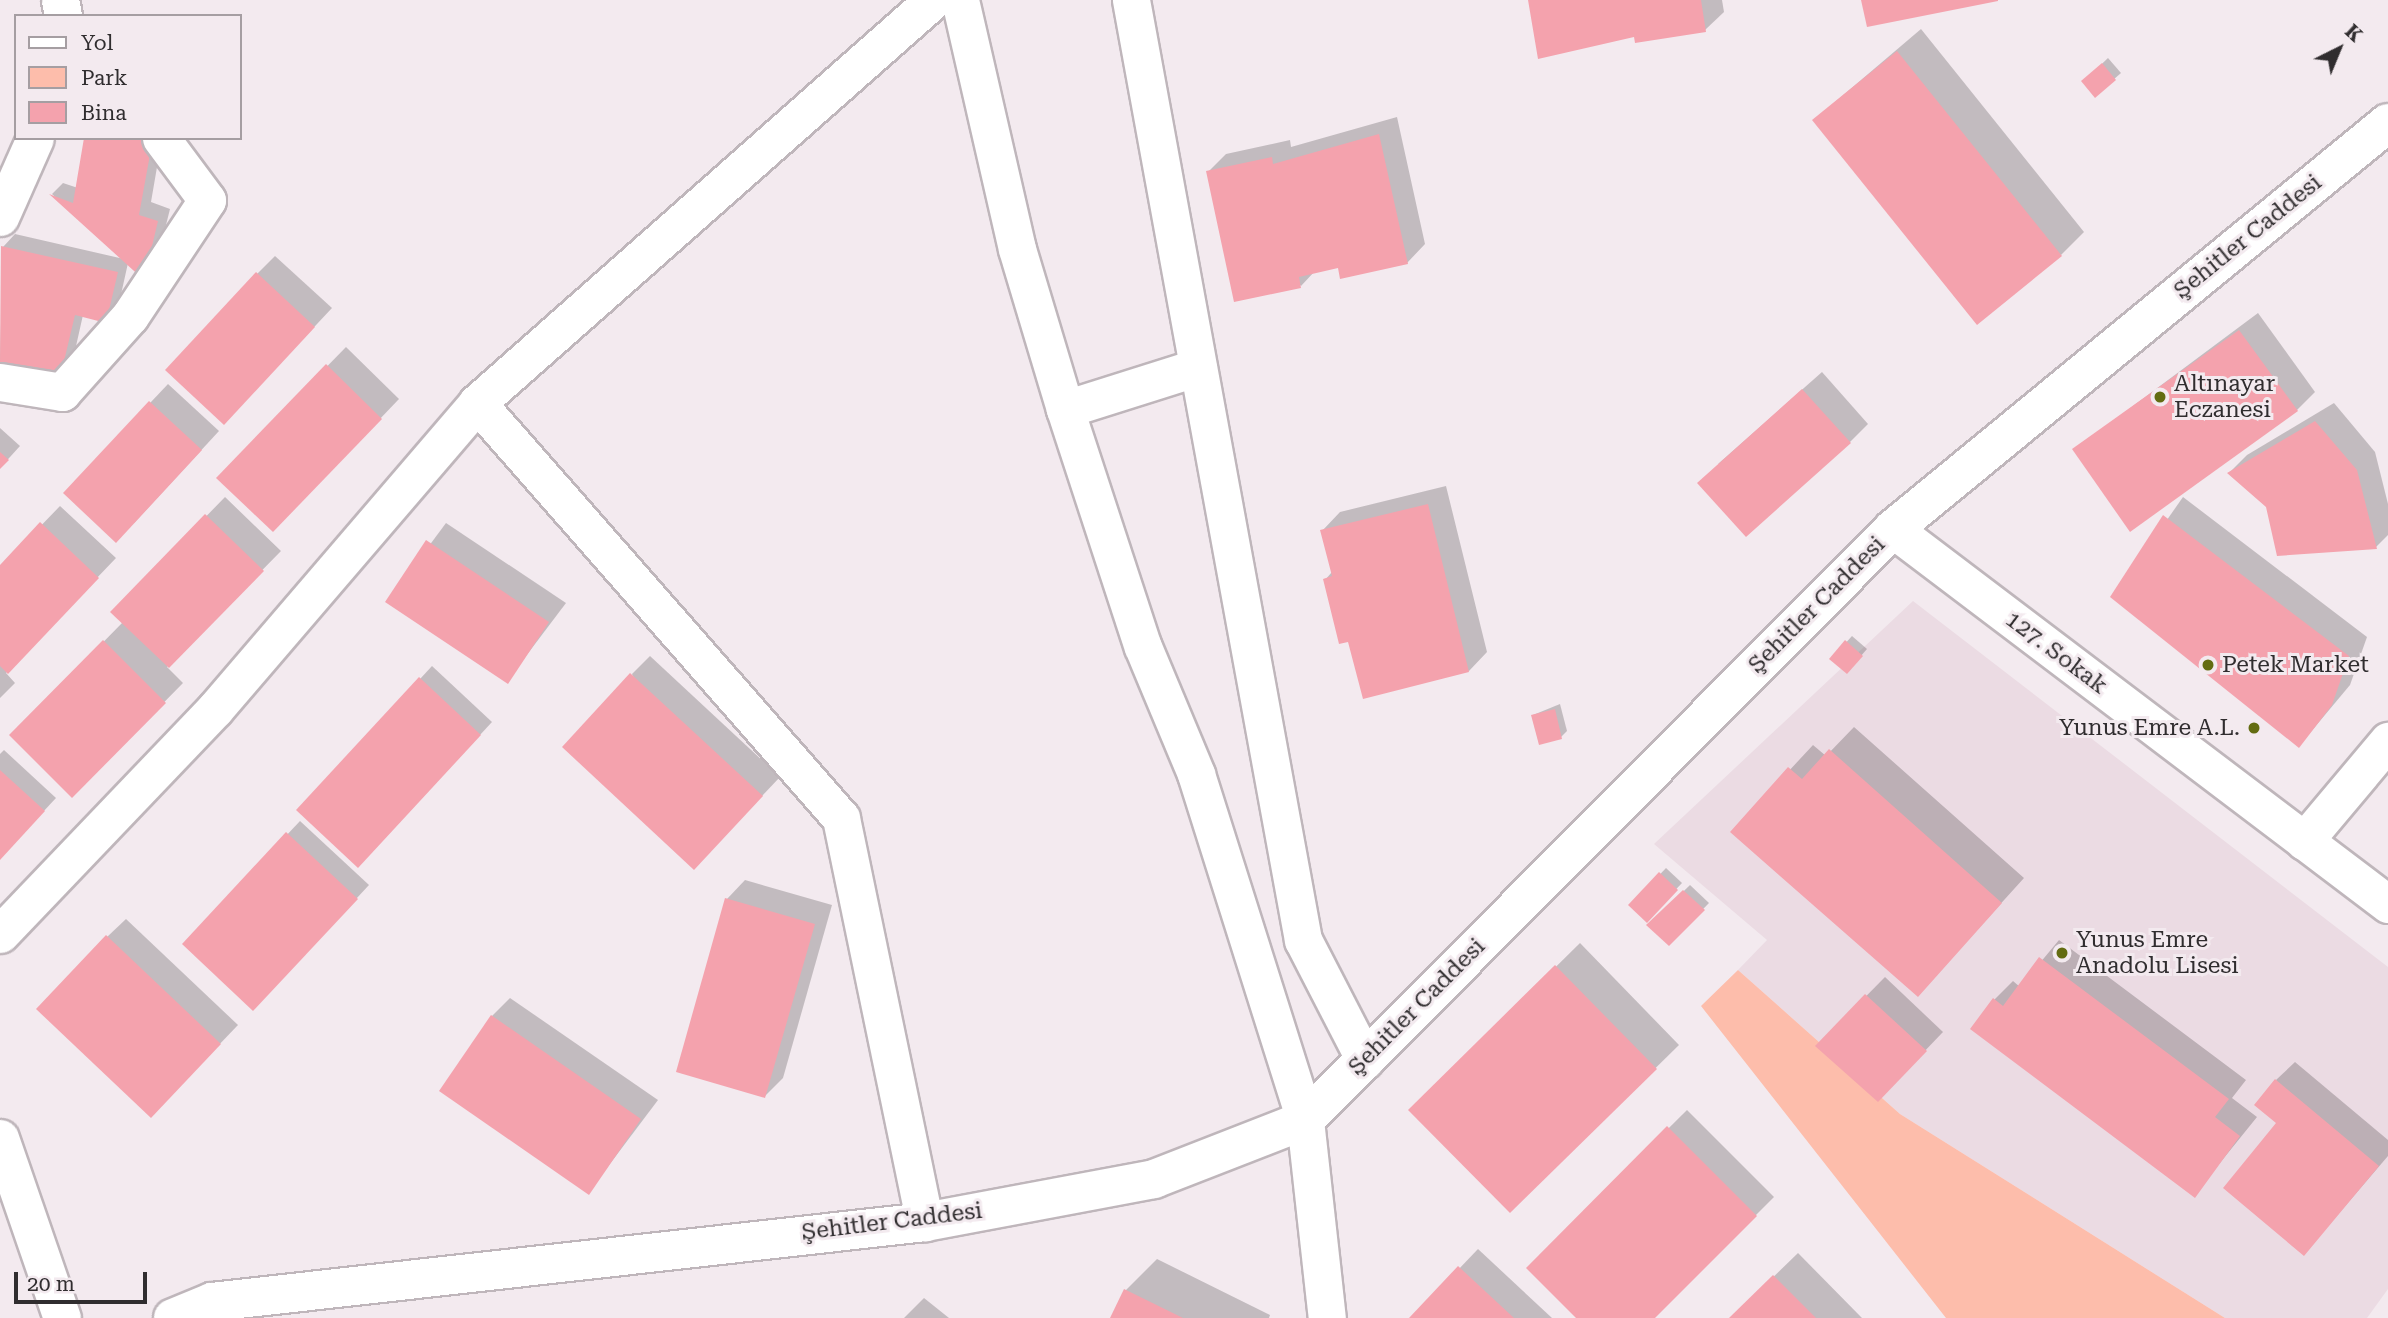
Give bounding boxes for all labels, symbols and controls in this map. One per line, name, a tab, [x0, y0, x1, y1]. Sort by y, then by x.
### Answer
legend	[14, 14, 242, 140]
north arrow	[2304, 14, 2374, 84]
text: K	[2340, 20, 2367, 47]
text: Yol	[81, 31, 113, 55]
text: Park	[81, 66, 127, 90]
text: Bina	[81, 101, 127, 125]
street label: Şehitler Caddesi	[2169, 169, 2327, 305]
place label: Altınayar Eczanesi	[2174, 370, 2275, 424]
marker: Altınayar Eczanesi	[2152, 389, 2168, 405]
street label: Şehitler Caddesi	[1743, 531, 1891, 679]
street label: 127. Sokak	[2000, 606, 2112, 700]
place label: Petek Market	[2222, 651, 2369, 679]
marker: Petek Market	[2200, 657, 2216, 673]
place label: Yunus Emre A.L.	[2059, 714, 2240, 742]
marker: Yunus Emre A.L.	[2246, 720, 2262, 736]
place label: Yunus Emre Anadolu Lisesi	[2076, 926, 2239, 980]
street label: Şehitler Caddesi	[1343, 933, 1491, 1081]
marker: Yunus Emre Anadolu Lisesi	[2054, 945, 2070, 961]
street label: Şehitler Caddesi	[800, 1197, 984, 1247]
scale bar	[18, 1258, 150, 1302]
text: 20 m	[27, 1272, 75, 1296]

